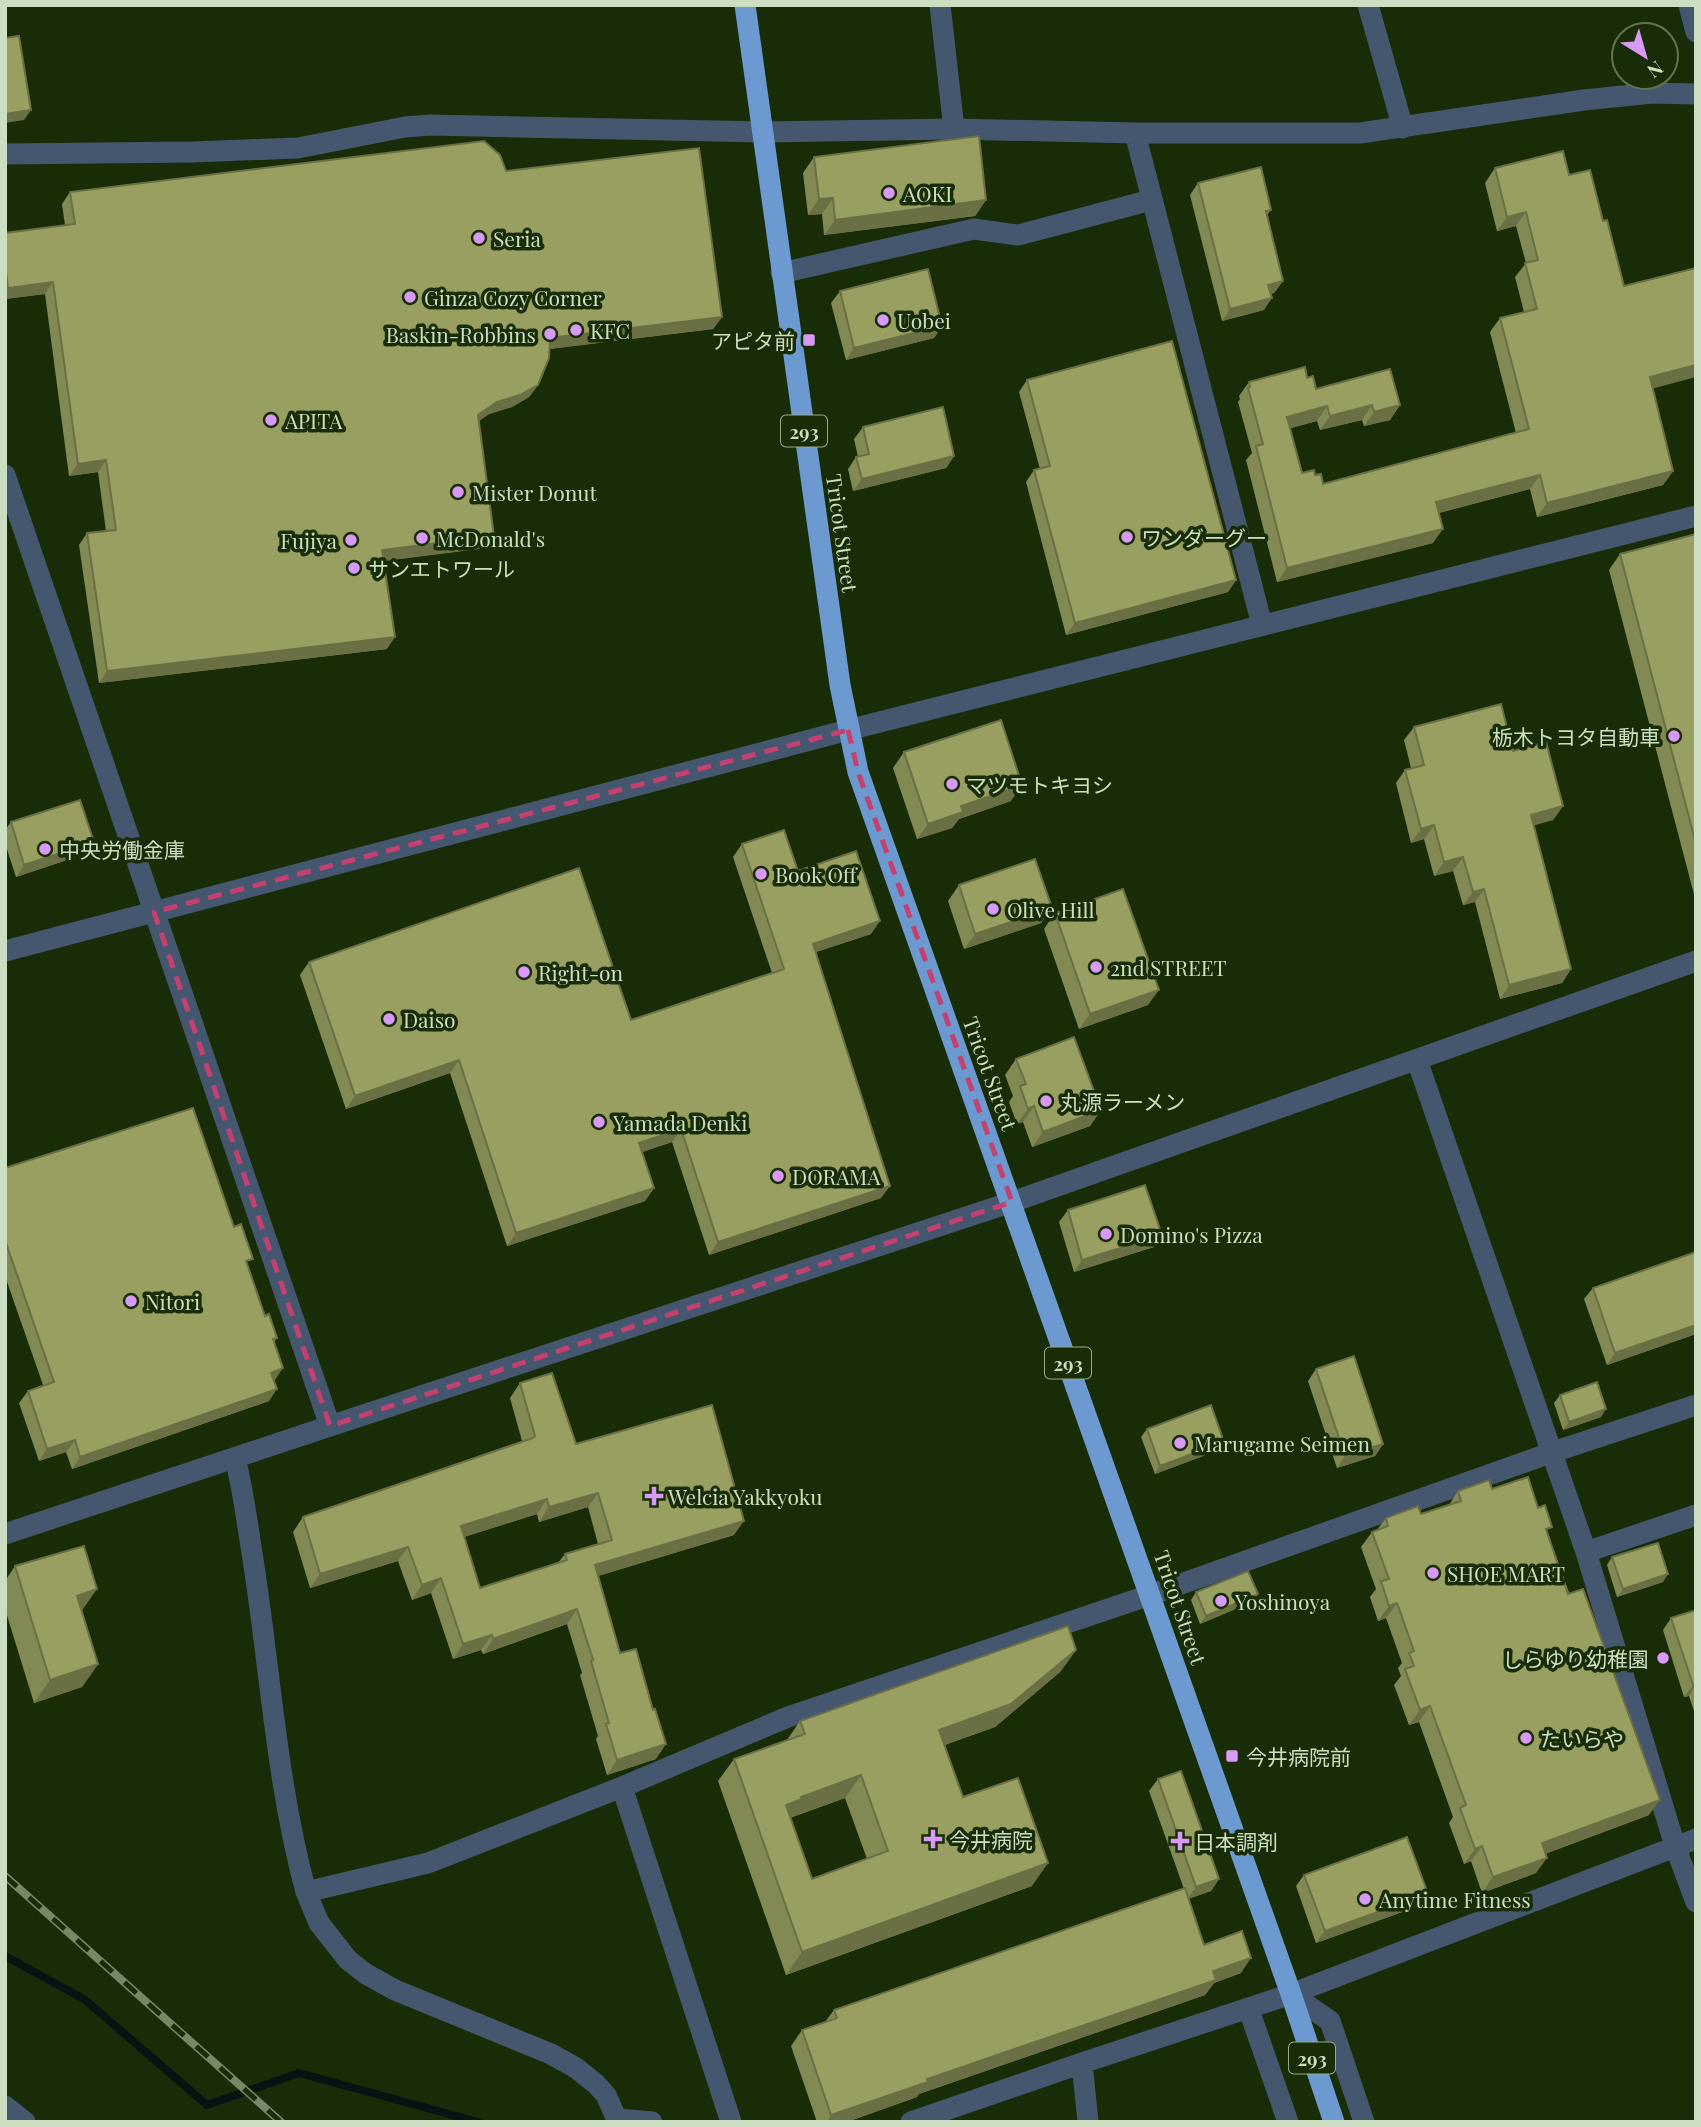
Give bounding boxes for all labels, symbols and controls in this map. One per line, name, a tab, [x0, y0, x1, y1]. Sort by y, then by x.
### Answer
north arrow	[1610, 21, 1680, 91]
text: N	[1642, 56, 1669, 85]
place label: AOKI	[902, 179, 952, 207]
marker: AOKI	[881, 185, 897, 201]
place label: Seria	[493, 224, 541, 252]
marker: Seria	[471, 230, 487, 246]
place label: Ginza Cozy Corner	[424, 283, 603, 311]
marker: Ginza Cozy Corner	[402, 289, 418, 305]
place label: Uobei	[897, 306, 951, 334]
marker: Uobei	[875, 312, 891, 328]
place label: KFC	[590, 316, 630, 344]
place label: Baskin-Robbins	[386, 320, 536, 348]
marker: KFC	[568, 322, 584, 338]
marker: Baskin-Robbins	[542, 326, 558, 342]
place label: アピタ前	[711, 326, 795, 354]
marker: アピタ前	[801, 332, 817, 348]
place label: APITA	[284, 406, 343, 434]
marker: APITA	[263, 412, 279, 428]
road number: 293	[781, 416, 827, 446]
street label: Tricot Street	[821, 472, 865, 594]
place label: Mister Donut	[472, 478, 597, 506]
marker: Mister Donut	[450, 484, 466, 500]
place label: ワンダーグー	[1141, 523, 1267, 551]
place label: McDonald's	[436, 524, 545, 552]
place label: Fujiya	[280, 526, 338, 554]
marker: ワンダーグー	[1119, 529, 1135, 545]
marker: McDonald's	[414, 530, 430, 546]
marker: Fujiya	[343, 532, 359, 548]
place label: サンエトワール	[368, 554, 515, 582]
marker: サンエトワール	[346, 560, 362, 576]
place label: 栃木トヨタ自動車	[1492, 722, 1660, 750]
marker: 栃木トヨタ自動車	[1666, 728, 1682, 744]
place label: マツモトキヨシ	[966, 770, 1113, 798]
marker: マツモトキヨシ	[944, 776, 960, 792]
place label: 中央労働金庫	[59, 835, 185, 863]
marker: 中央労働金庫	[37, 841, 53, 857]
place label: Book Off	[775, 860, 859, 888]
marker: Book Off	[753, 866, 769, 882]
place label: Olive Hill	[1007, 895, 1095, 923]
marker: Olive Hill	[985, 901, 1001, 917]
place label: 2nd STREET	[1110, 953, 1227, 981]
place label: Right-on	[538, 958, 624, 986]
marker: 2nd STREET	[1088, 959, 1104, 975]
marker: Right-on	[516, 964, 532, 980]
place label: Daiso	[403, 1005, 456, 1033]
marker: Daiso	[381, 1011, 397, 1027]
street label: Tricot Street	[958, 1012, 1025, 1134]
place label: 丸源ラーメン	[1060, 1087, 1185, 1115]
marker: 丸源ラーメン	[1038, 1093, 1054, 1109]
place label: Yamada Denki	[612, 1108, 747, 1136]
marker: Yamada Denki	[591, 1114, 607, 1130]
place label: DORAMA	[792, 1162, 881, 1190]
marker: DORAMA	[770, 1168, 786, 1184]
place label: Domino's Pizza	[1120, 1220, 1263, 1248]
marker: Domino's Pizza	[1098, 1226, 1114, 1242]
place label: Nitori	[145, 1287, 200, 1315]
marker: Nitori	[123, 1293, 139, 1309]
road number: 293	[1045, 1348, 1091, 1378]
place label: Marugame Seimen	[1194, 1429, 1370, 1457]
marker: Marugame Seimen	[1172, 1435, 1188, 1451]
place label: Welcia Yakkyoku	[667, 1482, 823, 1510]
marker: Welcia Yakkyoku	[646, 1488, 662, 1504]
street label: Tricot Street	[1148, 1546, 1214, 1668]
place label: SHOE MART	[1447, 1559, 1565, 1587]
marker: SHOE MART	[1425, 1565, 1441, 1581]
place label: Yoshinoya	[1234, 1587, 1331, 1615]
marker: Yoshinoya	[1213, 1593, 1229, 1609]
place label: しらゆり幼稚園	[1502, 1644, 1649, 1672]
marker: しらゆり幼稚園	[1655, 1650, 1671, 1666]
place label: たいらや	[1540, 1724, 1624, 1752]
marker: たいらや	[1518, 1730, 1534, 1746]
place label: 今井病院前	[1246, 1742, 1351, 1770]
marker: 今井病院前	[1224, 1748, 1240, 1764]
place label: 今井病院	[949, 1825, 1033, 1853]
place label: 日本調剤	[1194, 1827, 1278, 1855]
marker: 今井病院	[923, 1829, 943, 1849]
marker: 日本調剤	[1172, 1833, 1188, 1849]
place label: Anytime Fitness	[1378, 1885, 1531, 1913]
marker: Anytime Fitness	[1357, 1891, 1373, 1907]
road number: 293	[1289, 2042, 1335, 2074]

